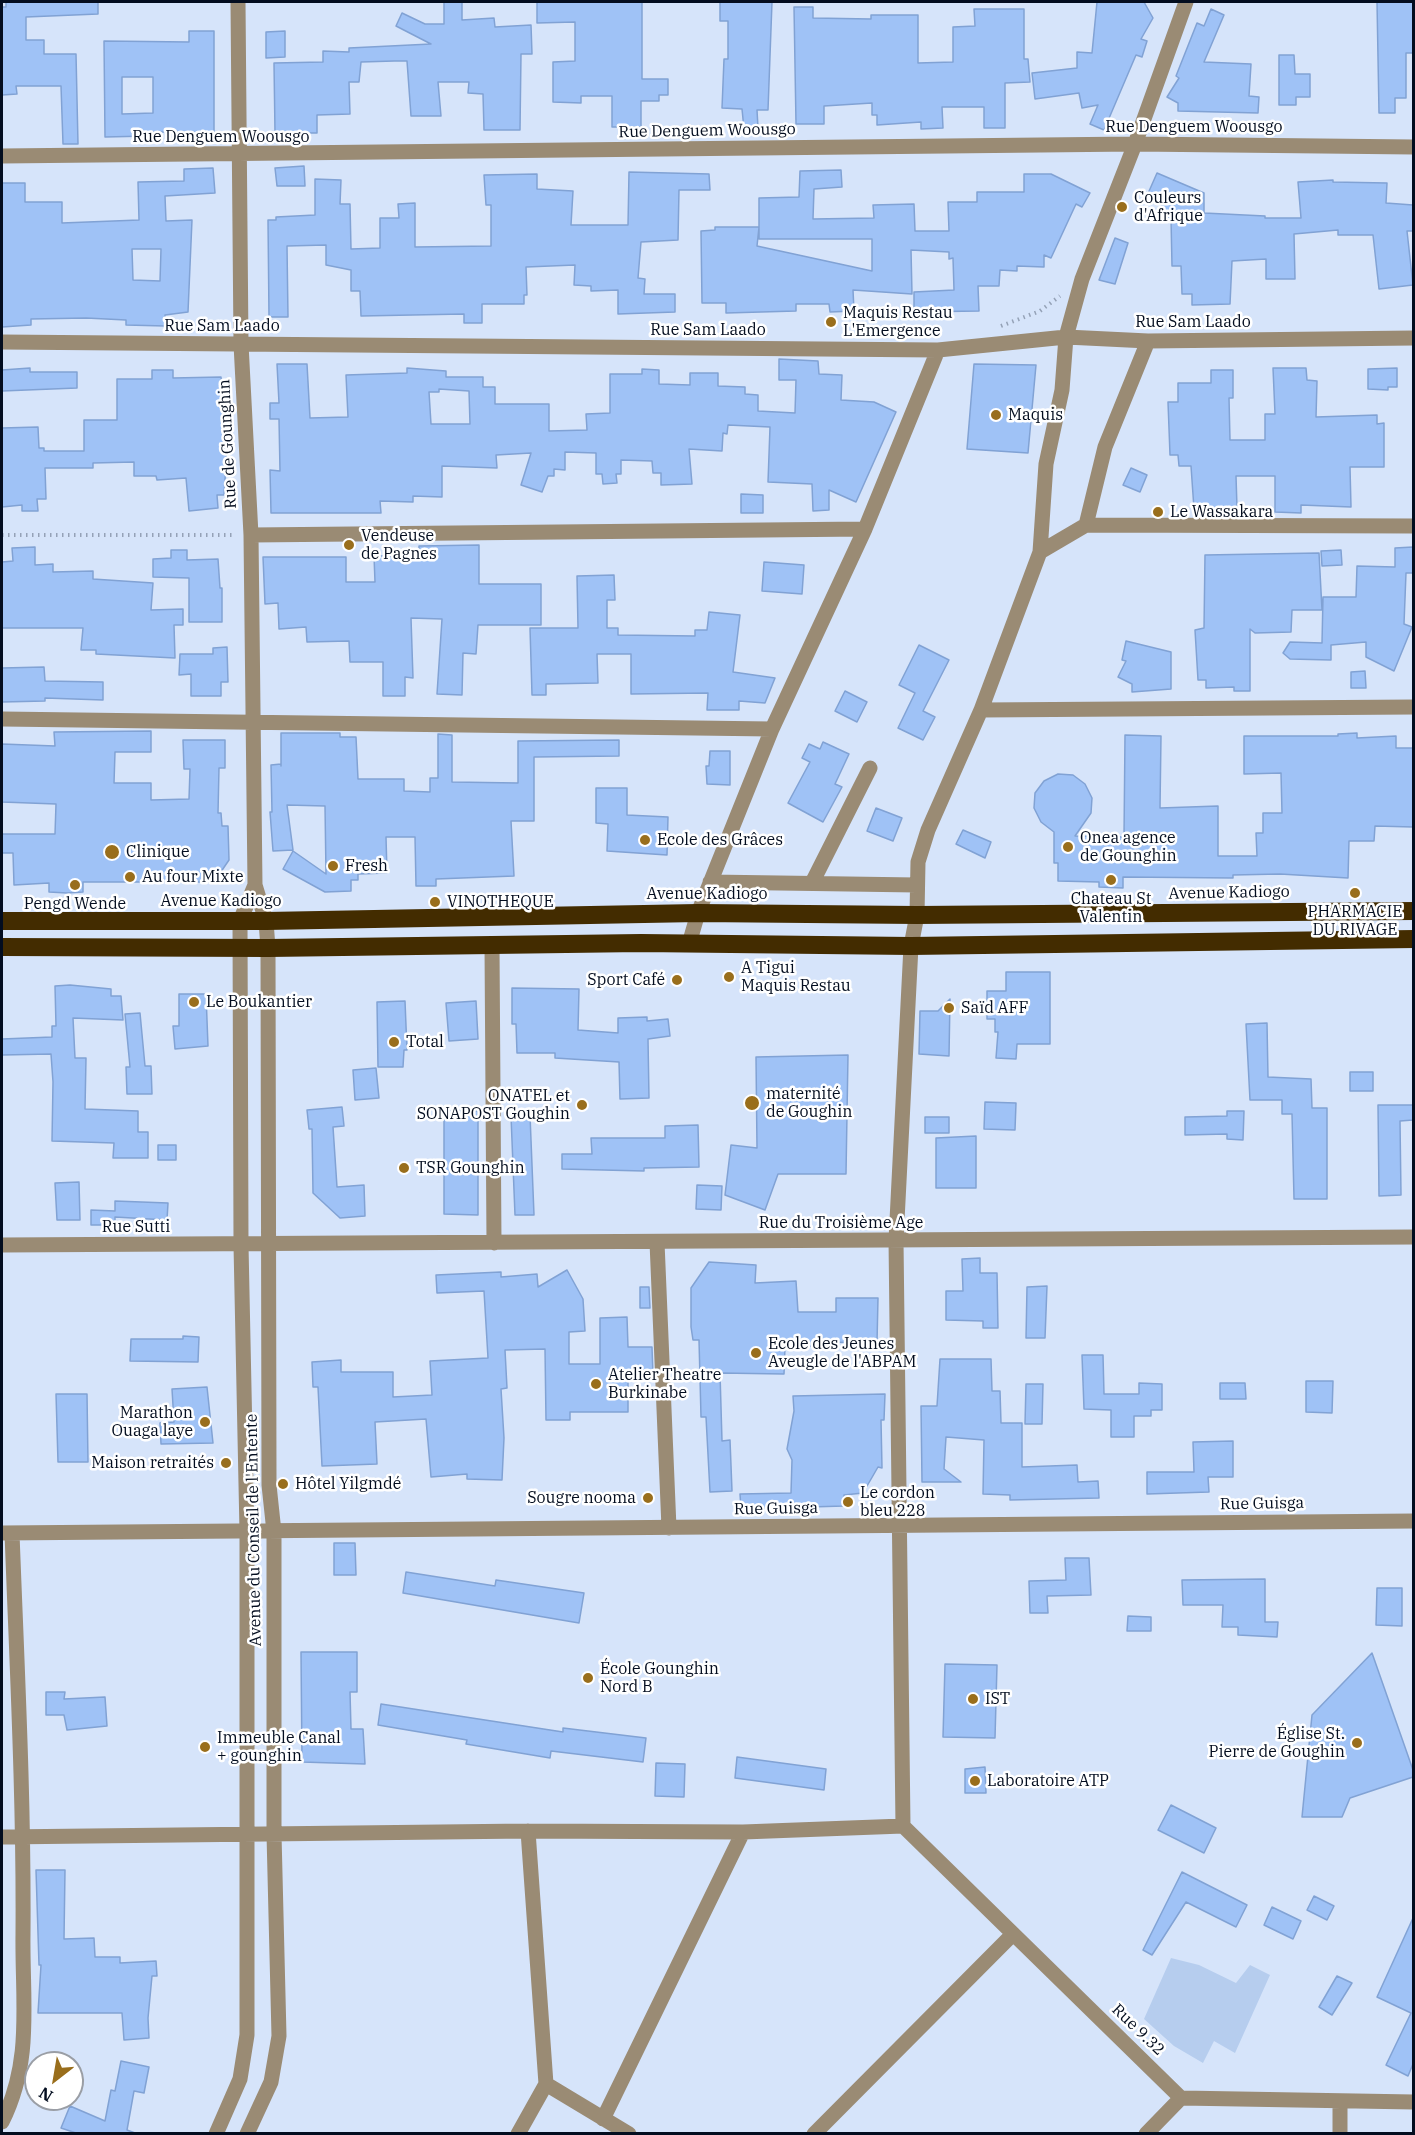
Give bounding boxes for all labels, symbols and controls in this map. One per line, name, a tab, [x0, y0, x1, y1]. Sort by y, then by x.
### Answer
street label: Rue Denguem Woousgo	[1105, 117, 1283, 137]
street label: Rue Denguem Woousgo	[618, 120, 796, 142]
street label: Rue Denguem Woousgo	[132, 127, 310, 147]
place label: Couleurs d'Afrique	[1134, 188, 1203, 226]
marker: Couleurs d'Afrique	[1115, 200, 1129, 214]
place label: Maquis Restau L'Emergence	[843, 303, 953, 341]
street label: Rue Sam Laado	[1135, 312, 1251, 332]
marker: Maquis Restau L'Emergence	[824, 315, 838, 329]
street label: Rue Sam Laado	[164, 316, 280, 336]
street label: Rue Sam Laado	[650, 320, 766, 340]
street label: Rue de Gounghin	[215, 379, 241, 509]
place label: Maquis	[1008, 405, 1063, 425]
marker: Maquis	[989, 408, 1003, 422]
place label: Le Wassakara	[1170, 502, 1273, 522]
marker: Le Wassakara	[1151, 505, 1165, 519]
place label: Vendeuse de Pagnes	[361, 526, 437, 564]
marker: Vendeuse de Pagnes	[342, 538, 356, 552]
place label: Onea agence de Gounghin	[1080, 828, 1177, 866]
place label: Ecole des Grâces	[657, 830, 783, 850]
marker: Ecole des Grâces	[638, 833, 652, 847]
marker: Onea agence de Gounghin	[1061, 840, 1075, 854]
place label: Clinique	[126, 842, 190, 862]
marker: Clinique	[103, 843, 121, 861]
place label: Fresh	[345, 856, 388, 876]
marker: Fresh	[326, 859, 340, 873]
place label: Au four Mixte	[142, 867, 244, 887]
marker: Au four Mixte	[123, 870, 137, 884]
marker: Chateau St Valentin	[1104, 873, 1118, 887]
marker: Pengd Wende	[68, 878, 82, 892]
street label: Avenue Kadiogo	[1168, 882, 1290, 904]
street label: Avenue Kadiogo	[646, 884, 768, 904]
marker: PHARMACIE DU RIVAGE	[1348, 886, 1362, 900]
place label: Chateau St Valentin	[1071, 889, 1151, 927]
street label: Avenue Kadiogo	[160, 891, 282, 911]
place label: VINOTHEQUE	[447, 892, 554, 912]
place label: Pengd Wende	[24, 894, 126, 914]
marker: VINOTHEQUE	[428, 895, 442, 909]
place label: PHARMACIE DU RIVAGE	[1307, 902, 1403, 940]
place label: A Tigui Maquis Restau	[741, 958, 851, 996]
place label: Sport Café	[587, 970, 665, 990]
marker: A Tigui Maquis Restau	[722, 970, 736, 984]
marker: Sport Café	[670, 973, 684, 987]
place label: Le Boukantier	[206, 992, 312, 1012]
marker: Le Boukantier	[187, 995, 201, 1009]
place label: Saïd AFF	[961, 998, 1029, 1018]
marker: Saïd AFF	[942, 1001, 956, 1015]
place label: Total	[406, 1032, 444, 1052]
marker: Total	[387, 1035, 401, 1049]
place label: maternité de Goughin	[766, 1084, 852, 1122]
place label: ONATEL et SONAPOST Goughin	[417, 1086, 570, 1124]
marker: maternité de Goughin	[743, 1094, 761, 1112]
marker: ONATEL et SONAPOST Goughin	[575, 1098, 589, 1112]
place label: TSR Gounghin	[416, 1158, 525, 1178]
marker: TSR Gounghin	[397, 1161, 411, 1175]
street label: Rue du Troisième Age	[759, 1213, 923, 1233]
street label: Rue Sutti	[102, 1217, 170, 1237]
place label: Ecole des Jeunes Aveugle de l'ABPAM	[768, 1334, 916, 1372]
marker: Ecole des Jeunes Aveugle de l'ABPAM	[749, 1346, 763, 1360]
place label: Atelier Theatre Burkinabe	[608, 1365, 721, 1403]
marker: Atelier Theatre Burkinabe	[589, 1377, 603, 1391]
place label: Marathon Ouaga laye	[112, 1403, 193, 1441]
street label: Avenue du Conseil de l'Entente	[242, 1414, 266, 1646]
marker: Marathon Ouaga laye	[198, 1415, 212, 1429]
place label: Maison retraités	[91, 1453, 214, 1473]
marker: Maison retraités	[219, 1456, 233, 1470]
place label: Hôtel Yilgmdé	[295, 1474, 401, 1494]
marker: Hôtel Yilgmdé	[276, 1477, 290, 1491]
place label: Le cordon bleu 228	[860, 1483, 935, 1521]
place label: Sougre nooma	[527, 1488, 636, 1508]
marker: Sougre nooma	[641, 1491, 655, 1505]
street label: Rue Guisga	[1220, 1494, 1304, 1514]
marker: Le cordon bleu 228	[841, 1495, 855, 1509]
street label: Rue Guisga	[734, 1499, 818, 1519]
place label: École Gounghin Nord B	[600, 1659, 719, 1697]
marker: École Gounghin Nord B	[581, 1671, 595, 1685]
place label: IST	[985, 1689, 1010, 1709]
marker: IST	[966, 1692, 980, 1706]
place label: Église St. Pierre de Goughin	[1208, 1724, 1345, 1762]
place label: Immeuble Canal + gounghin	[217, 1728, 341, 1766]
marker: Église St. Pierre de Goughin	[1350, 1736, 1364, 1750]
marker: Immeuble Canal + gounghin	[198, 1740, 212, 1754]
place label: Laboratoire ATP	[987, 1771, 1109, 1791]
marker: Laboratoire ATP	[968, 1774, 982, 1788]
street label: Rue 9.32	[1108, 2000, 1168, 2060]
north arrow	[24, 2051, 84, 2111]
text: N	[35, 2083, 56, 2107]

